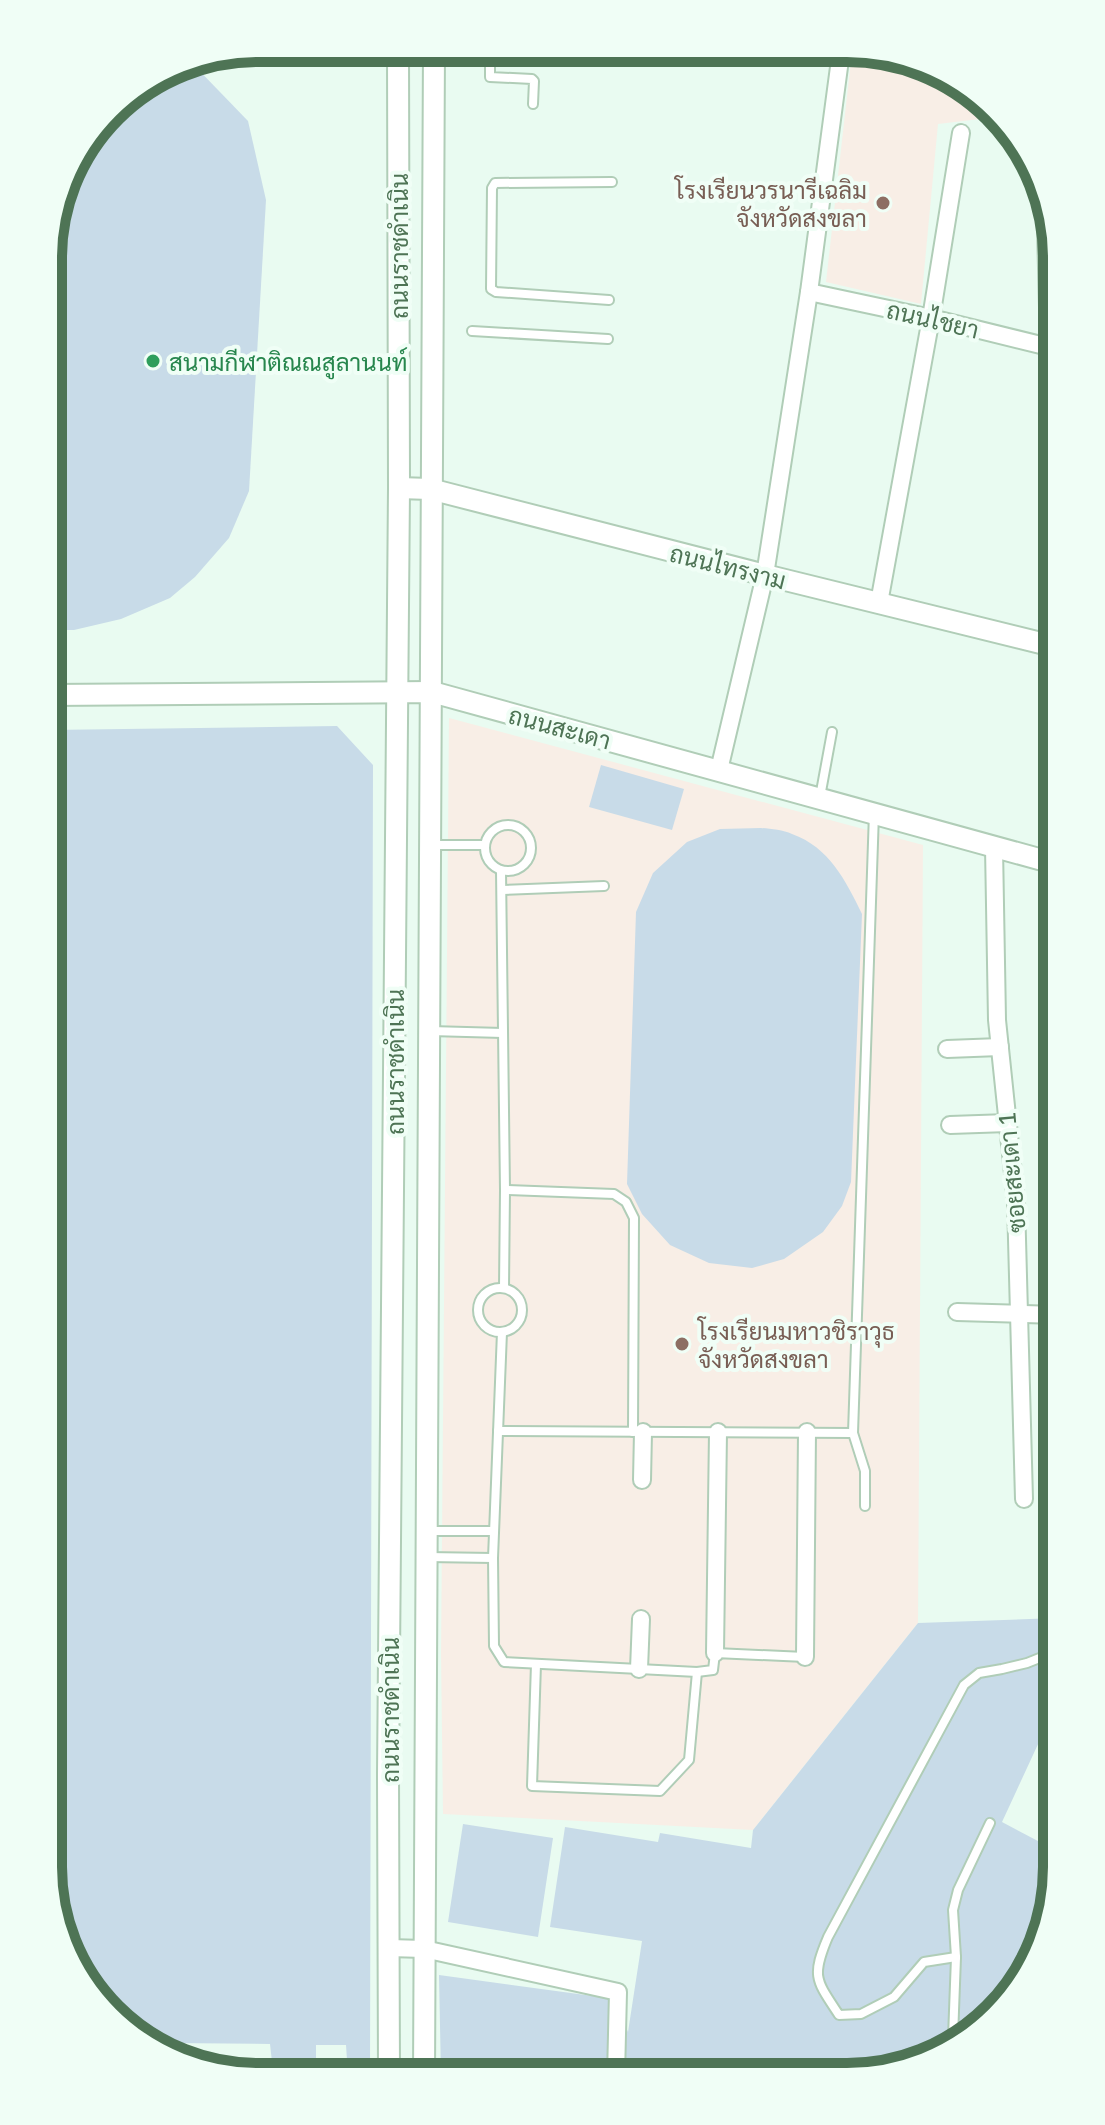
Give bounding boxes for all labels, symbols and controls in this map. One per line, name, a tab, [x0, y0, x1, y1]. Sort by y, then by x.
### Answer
street label: ถนนราชดำเนิน	[384, 173, 413, 319]
place label: โรงเรียนวรนารีเฉลิม จังหวัดสงขลา	[673, 175, 867, 232]
marker: โรงเรียนวรนารีเฉลิม จังหวัดสงขลา	[874, 194, 892, 212]
street label: ถนนไชยา	[884, 294, 982, 344]
place label: สนามกีฬาติณณสูลานนท์	[169, 347, 408, 380]
marker: สนามกีฬาติณณสูลานนท์	[144, 352, 162, 370]
street label: ถนนไทรงาม	[667, 538, 789, 594]
street label: ถนนสะเดา	[506, 699, 614, 755]
street label: ถนนราชดำเนิน	[380, 989, 409, 1135]
street label: ซอยสะเดา 1	[991, 1112, 1031, 1234]
place label: โรงเรียนมหาวชิราวุธ จังหวัดสงขลา	[696, 1316, 895, 1373]
marker: โรงเรียนมหาวชิราวุธ จังหวัดสงขลา	[673, 1335, 691, 1353]
street label: ถนนราชดำเนิน	[375, 1637, 404, 1783]

